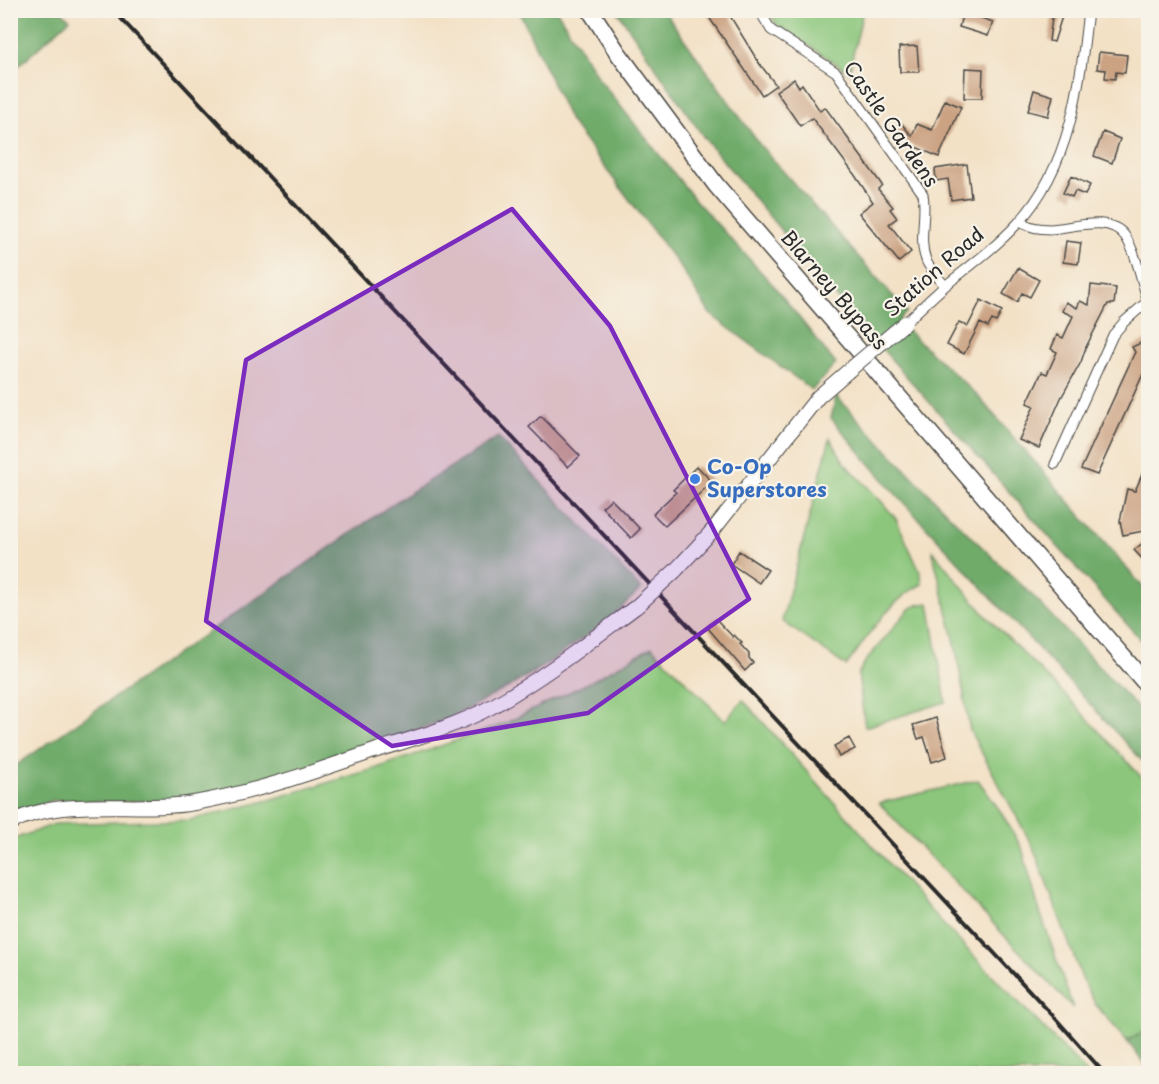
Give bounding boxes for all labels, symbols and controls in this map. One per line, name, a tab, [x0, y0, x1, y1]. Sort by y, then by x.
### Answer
street label: Castle Gardens	[837, 54, 947, 193]
street label: Station Road	[877, 219, 990, 323]
street label: Blarney Bypass	[774, 223, 895, 356]
place label: Co-Op Superstores	[707, 451, 827, 504]
marker: Co-Op Superstores	[688, 472, 702, 486]

